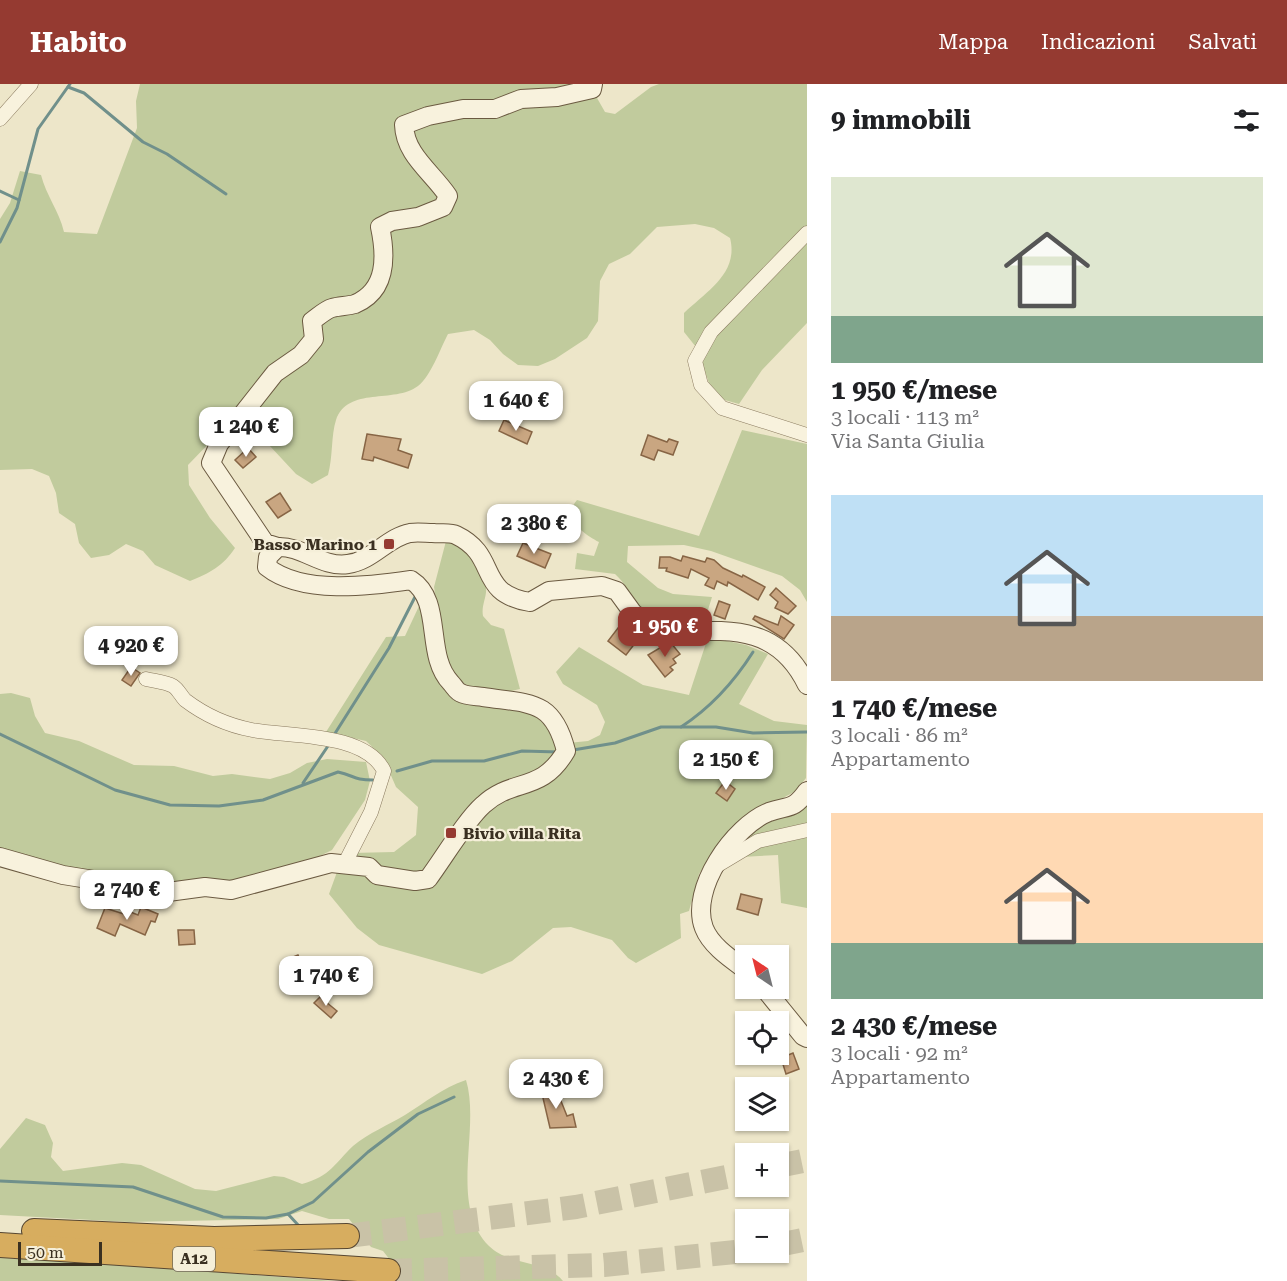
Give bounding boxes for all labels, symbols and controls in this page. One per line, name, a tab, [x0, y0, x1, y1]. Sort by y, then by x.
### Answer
text: Habito	[30, 26, 127, 59]
text: Mappa	[938, 30, 1008, 54]
text: Indicazioni	[1041, 30, 1155, 54]
text: Salvati	[1188, 30, 1257, 54]
icon: filters	[1230, 104, 1263, 137]
text: 9 immobili	[831, 105, 971, 135]
icon: home	[993, 216, 1101, 324]
text: 1 950 €/mese	[831, 375, 997, 405]
pin: 1 640 €	[461, 381, 571, 432]
text: 1 640 €	[483, 388, 549, 412]
text: 3 locali · 113 m²	[831, 405, 979, 429]
pin: 1 240 €	[191, 407, 301, 458]
text: 1 240 €	[213, 414, 279, 438]
text: Via Santa Giulia	[831, 429, 985, 453]
pin: 2 380 €	[479, 504, 589, 555]
text: 2 380 €	[501, 511, 567, 535]
icon: home	[993, 534, 1101, 642]
place label: Basso Marino 1	[254, 535, 377, 554]
marker: Basso Marino 1	[382, 537, 396, 551]
pin: 1 950 €	[610, 607, 720, 658]
text: 1 950 €	[632, 614, 698, 638]
pin: 4 920 €	[76, 626, 186, 677]
text: 4 920 €	[98, 633, 164, 657]
text: 1 740 €/mese	[831, 693, 997, 723]
text: 3 locali · 86 m²	[831, 723, 968, 747]
pin: 2 150 €	[671, 740, 781, 791]
text: 2 150 €	[693, 747, 759, 771]
text: Appartamento	[831, 747, 970, 771]
place label: Bivio villa Rita	[463, 824, 581, 843]
marker: Bivio villa Rita	[444, 826, 458, 840]
icon: home	[993, 852, 1101, 960]
pin: 2 740 €	[72, 870, 182, 921]
text: 2 740 €	[94, 877, 160, 901]
north arrow	[735, 945, 789, 999]
map controls	[735, 945, 789, 1263]
pin: 1 740 €	[271, 956, 381, 1007]
text: 1 740 €	[293, 963, 359, 987]
button: locate	[735, 1011, 789, 1065]
text: 2 430 €/mese	[831, 1011, 997, 1041]
text: 3 locali · 92 m²	[831, 1041, 968, 1065]
pin: 2 430 €	[501, 1059, 611, 1110]
text: Appartamento	[831, 1065, 970, 1089]
text: 2 430 €	[523, 1066, 589, 1090]
button: layers	[735, 1077, 789, 1131]
button: +	[735, 1143, 789, 1197]
button: −	[735, 1209, 789, 1263]
scale bar	[18, 1239, 102, 1266]
text: 50 m	[27, 1243, 64, 1262]
road number: A12	[173, 1247, 215, 1271]

